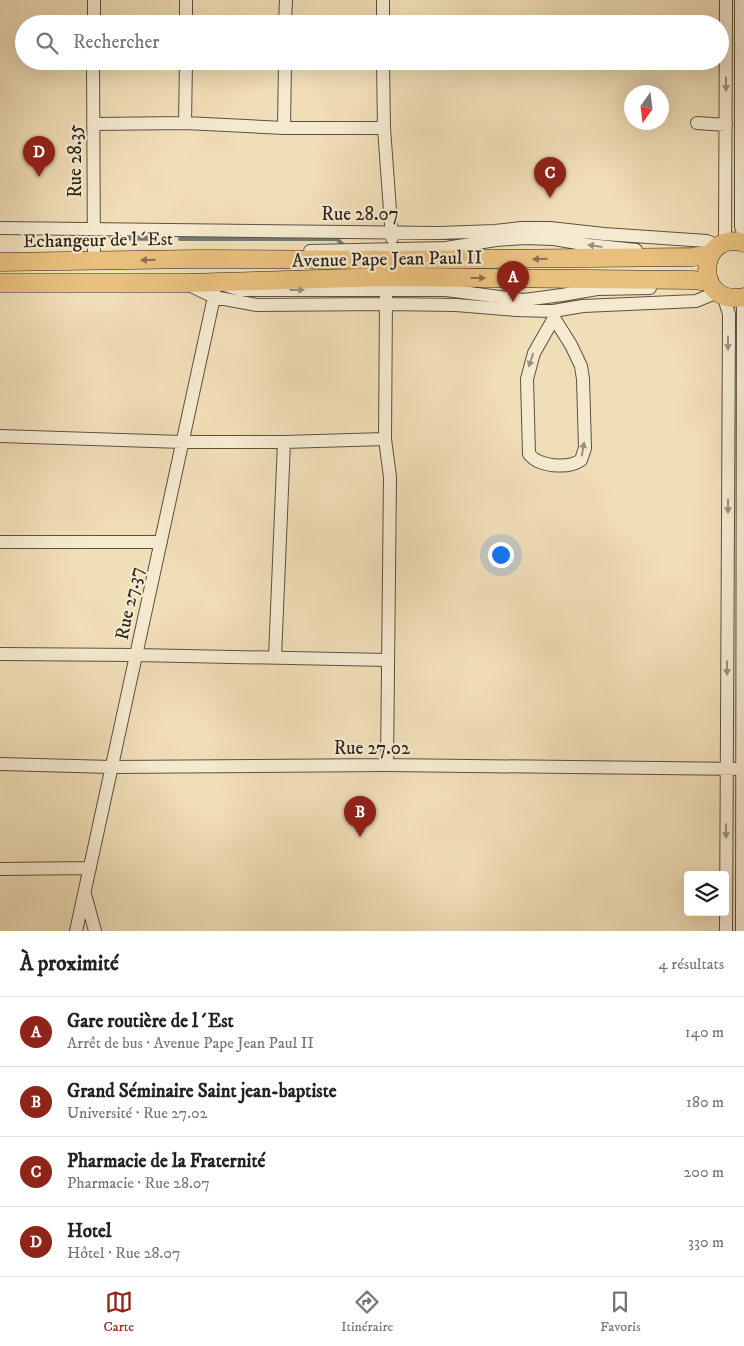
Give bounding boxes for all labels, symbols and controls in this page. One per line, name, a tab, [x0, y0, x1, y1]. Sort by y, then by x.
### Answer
search box	[15, 15, 729, 70]
icon: search	[33, 29, 61, 57]
text: Rechercher	[73, 31, 159, 54]
one-way arrow	[722, 76, 730, 92]
north arrow	[624, 85, 669, 130]
street label: Rue 28.35	[64, 124, 87, 198]
pin: D	[23, 136, 55, 177]
pin: C	[534, 157, 566, 198]
street label: Rue 28.07	[321, 203, 399, 226]
street label: Echangeur de l´Est	[23, 228, 173, 253]
one-way arrow	[586, 242, 602, 250]
street label: Avenue Pape Jean Paul II	[292, 246, 483, 273]
one-way arrow	[532, 255, 548, 263]
one-way arrow	[140, 256, 156, 264]
pin: A	[497, 261, 529, 302]
one-way arrow	[470, 274, 486, 282]
one-way arrow	[289, 286, 305, 294]
one-way arrow	[724, 336, 732, 352]
one-way arrow	[527, 353, 535, 368]
one-way arrow	[580, 440, 588, 456]
one-way arrow	[724, 498, 732, 514]
your location	[488, 542, 514, 568]
street label: Rue 27.37	[111, 565, 148, 642]
one-way arrow	[723, 661, 731, 677]
street label: Rue 27.02	[334, 737, 411, 760]
pin: B	[344, 796, 376, 837]
one-way arrow	[722, 823, 730, 839]
map controls	[684, 871, 729, 916]
button: layers	[684, 871, 729, 916]
text: À proximité	[20, 951, 119, 977]
text: 4 résultats	[659, 954, 724, 974]
text: Gare routière de l´Est	[67, 1010, 234, 1033]
text: A	[31, 1022, 41, 1042]
text: 140 m	[685, 1022, 724, 1042]
text: Arrêt de bus · Avenue Pape Jean Paul II	[67, 1033, 314, 1053]
text: Grand Séminaire Saint jean-baptiste	[67, 1080, 337, 1103]
text: B	[31, 1092, 41, 1112]
text: 180 m	[686, 1092, 724, 1112]
text: Université · Rue 27.02	[67, 1103, 207, 1123]
text: Pharmacie de la Fraternité	[67, 1150, 265, 1173]
text: C	[31, 1162, 41, 1182]
text: 200 m	[683, 1162, 724, 1182]
text: Pharmacie · Rue 28.07	[67, 1173, 210, 1193]
text: Hotel	[67, 1220, 112, 1243]
text: D	[30, 1232, 42, 1252]
text: 330 m	[688, 1232, 724, 1252]
text: Hôtel · Rue 28.07	[67, 1243, 180, 1263]
tab: Carte	[103, 1288, 134, 1336]
tab: Itinéraire	[341, 1288, 393, 1336]
tab: Favoris	[600, 1288, 641, 1336]

